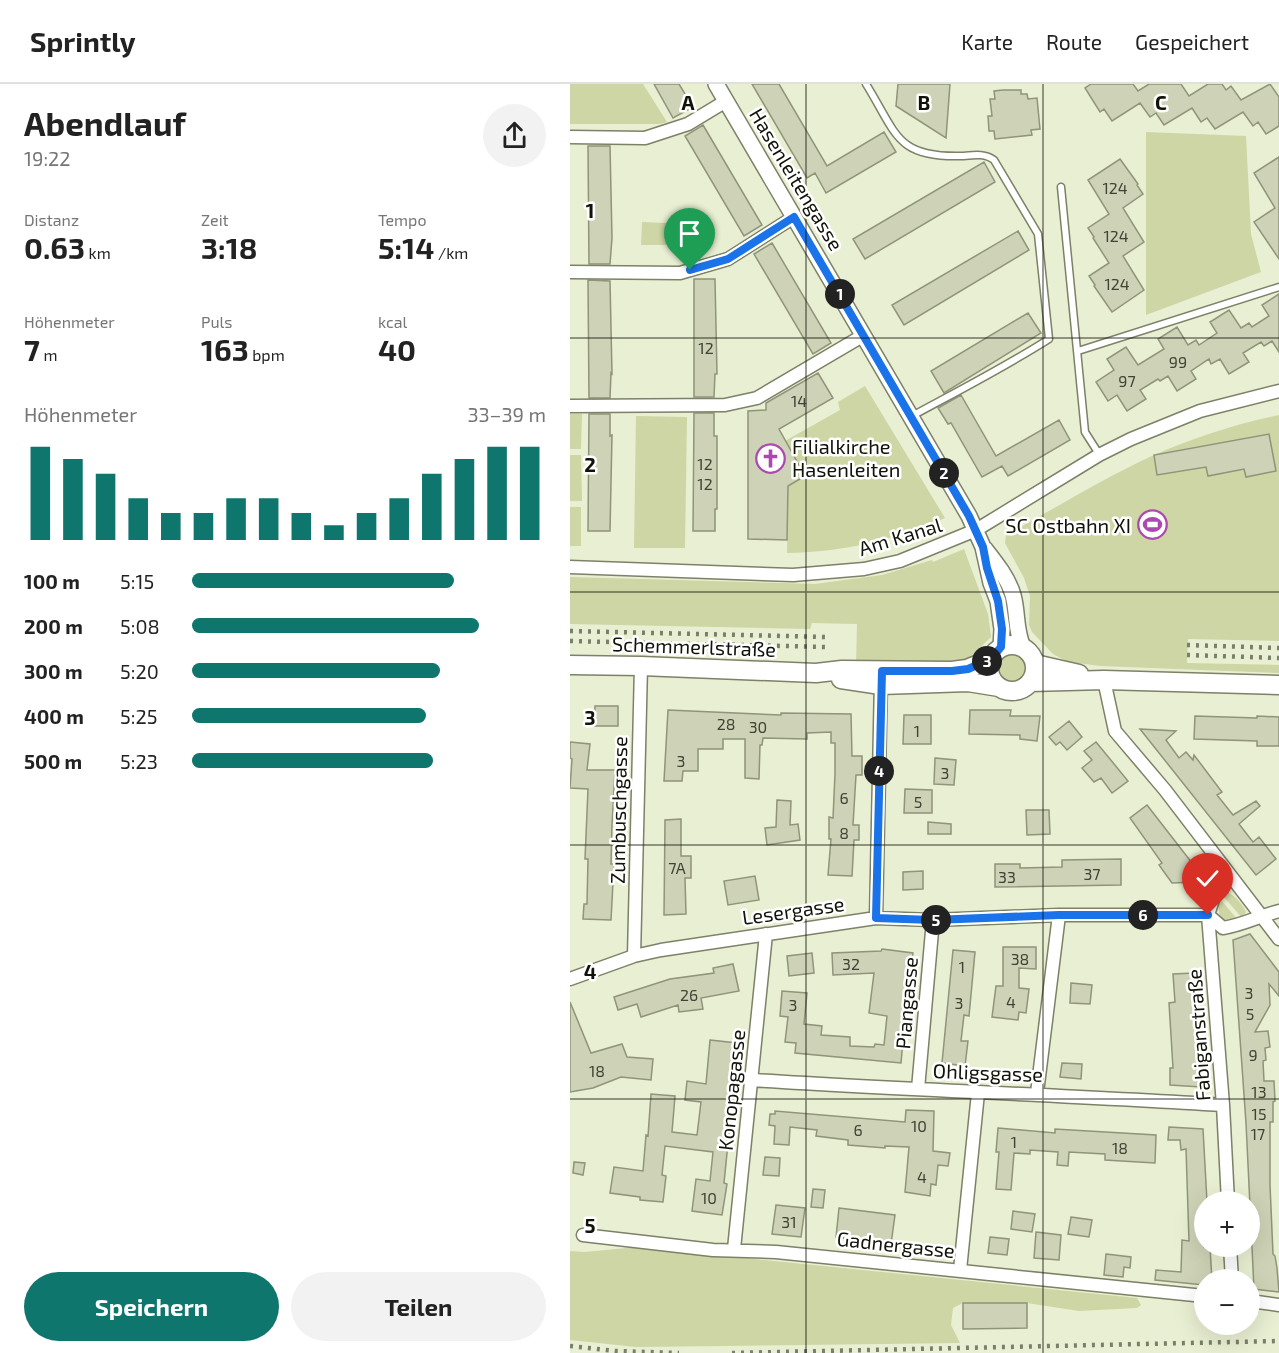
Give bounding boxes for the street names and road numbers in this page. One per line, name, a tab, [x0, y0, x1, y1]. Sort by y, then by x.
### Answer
street label: Hasenleitengasse	[745, 104, 849, 254]
street label: Am Kanal	[855, 512, 945, 560]
street label: Schemmerlstraße	[612, 631, 776, 661]
street label: Zumbuschgasse	[605, 736, 631, 884]
street label: Lesergasse	[740, 891, 846, 929]
street label: Piangasse	[890, 956, 922, 1050]
street label: Fabiganstraße	[1181, 968, 1215, 1102]
street label: Konopagasse	[713, 1028, 749, 1152]
street label: Ohligsgasse	[932, 1058, 1044, 1086]
street label: Gadnergasse	[836, 1226, 956, 1262]

